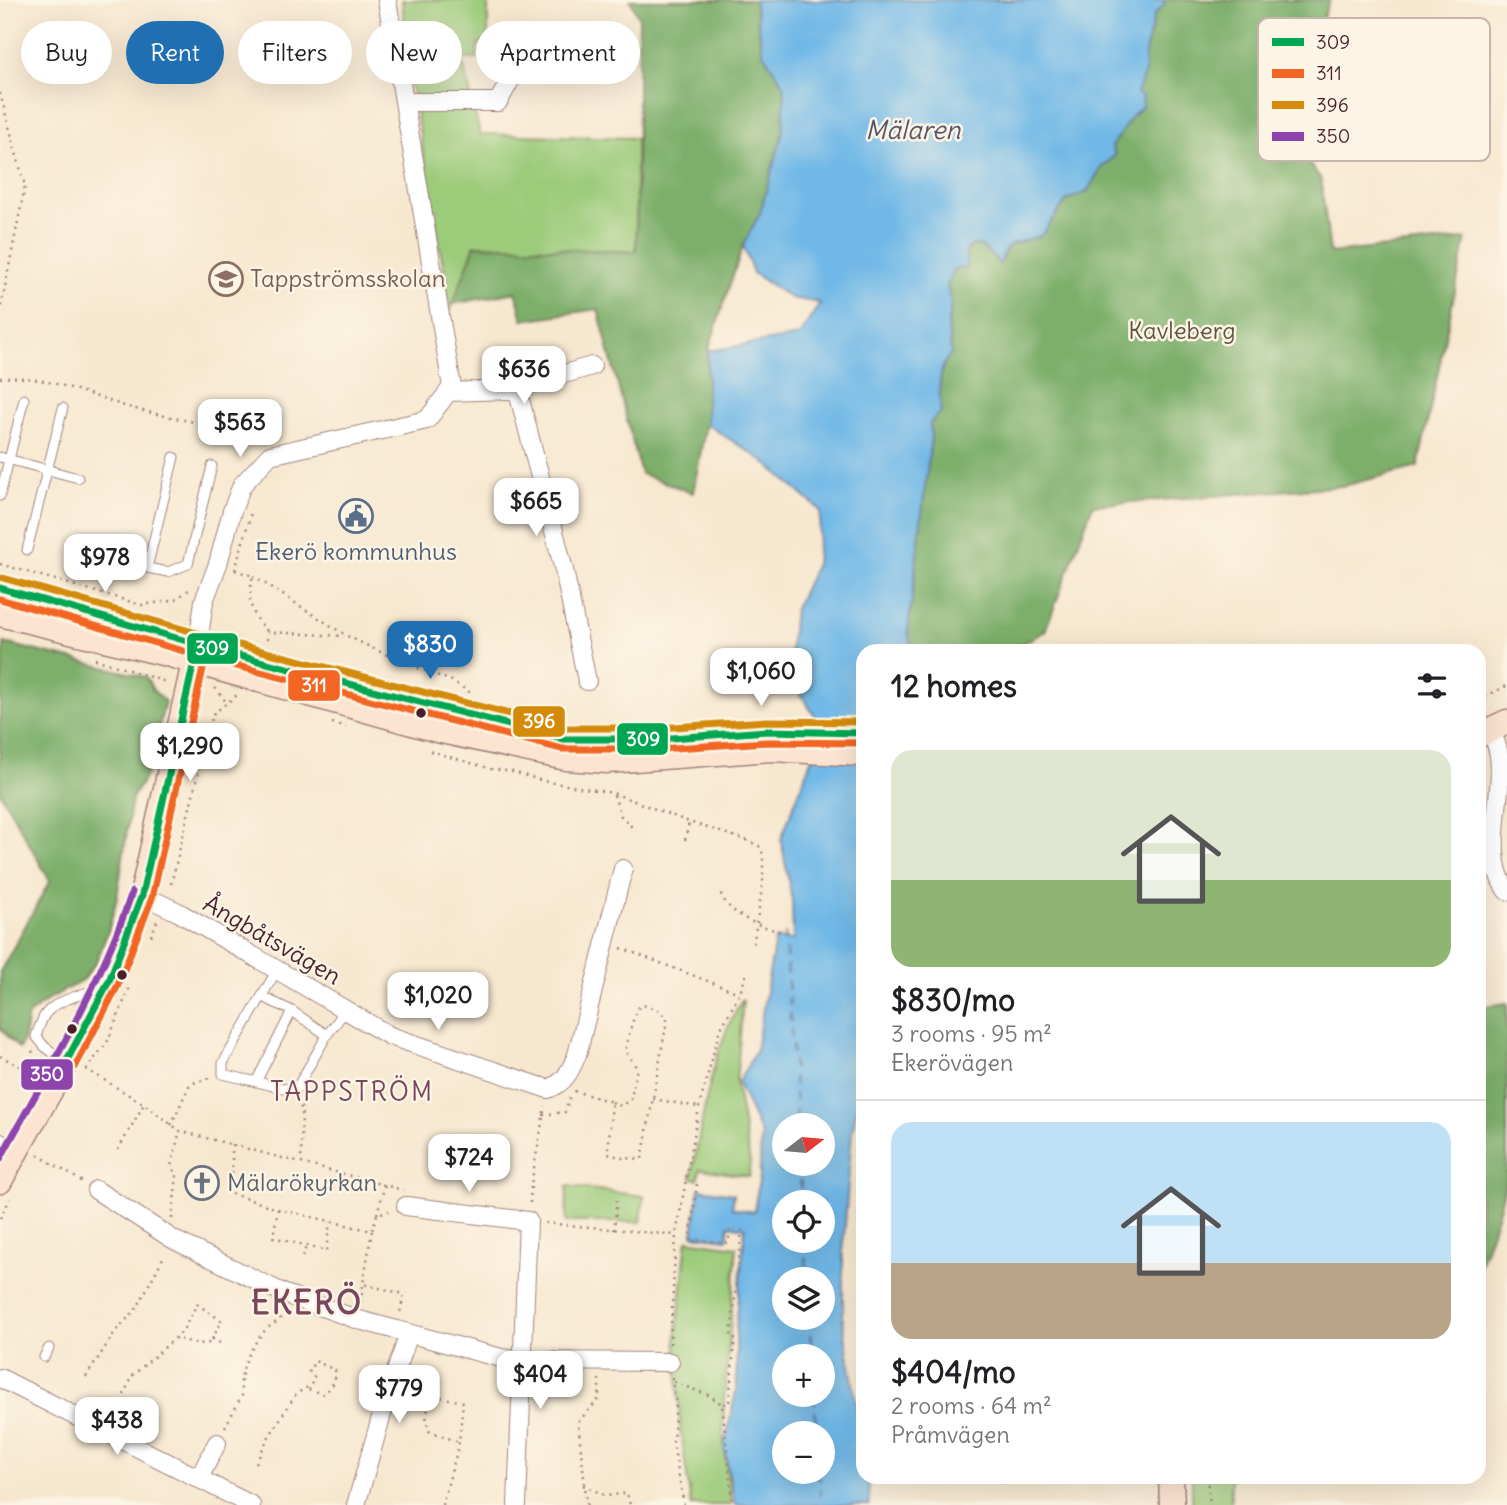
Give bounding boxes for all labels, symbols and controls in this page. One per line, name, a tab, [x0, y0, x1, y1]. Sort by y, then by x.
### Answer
legend	[1258, 18, 1490, 161]
chip: Buy	[21, 21, 112, 84]
chip: Rent	[126, 21, 224, 84]
chip: Filters	[238, 21, 352, 84]
chip: New	[366, 21, 462, 84]
chip: Apartment	[476, 21, 640, 84]
text: 309	[1316, 30, 1350, 54]
text: 311	[1316, 61, 1342, 85]
text: 396	[1316, 93, 1349, 117]
water label: Mälaren	[865, 113, 962, 146]
text: 350	[1316, 124, 1350, 148]
school or university icon: Tappströmsskolan	[207, 260, 245, 298]
place label: Tappströmsskolan	[250, 263, 446, 293]
park label: Kavleberg	[1128, 315, 1236, 345]
pin: $636	[483, 346, 565, 406]
text: $636	[498, 354, 550, 383]
pin: $563	[199, 400, 281, 459]
text: $563	[214, 407, 266, 436]
pin: $665	[495, 478, 577, 538]
text: $665	[510, 486, 562, 515]
public building icon: Ekerö kommunhus	[337, 497, 375, 535]
pin: $978	[64, 534, 146, 594]
place label: Ekerö kommunhus	[255, 536, 457, 566]
text: $978	[80, 542, 130, 571]
pin: $830	[389, 622, 471, 681]
text: $830	[403, 629, 457, 658]
line badge: 309	[186, 632, 239, 665]
text: 309	[195, 636, 229, 660]
pin: $1,060	[704, 648, 818, 708]
text: $1,060	[726, 656, 796, 685]
text: 12 homes	[891, 667, 1017, 705]
icon: filters	[1413, 667, 1451, 705]
line badge: 311	[287, 669, 341, 702]
text: 311	[301, 673, 327, 697]
line badge: 396	[512, 705, 566, 738]
unlabelled marker	[414, 706, 428, 720]
text: 396	[523, 709, 555, 733]
line badge: 309	[616, 722, 669, 756]
pin: $1,290	[133, 724, 247, 783]
text: 309	[626, 727, 660, 751]
text: $1,290	[156, 731, 224, 760]
icon: home	[1108, 796, 1234, 922]
street label: Ångbåtsvägen	[198, 888, 347, 991]
unlabelled marker	[115, 968, 129, 982]
pin: $1,020	[381, 972, 495, 1032]
text: $1,020	[403, 980, 473, 1009]
text: $830/mo	[891, 981, 1015, 1019]
text: 3 rooms · 95 m²	[891, 1019, 1052, 1048]
unlabelled marker	[65, 1022, 79, 1036]
text: Ekerövägen	[891, 1048, 1013, 1077]
line badge: 350	[20, 1058, 74, 1091]
text: 350	[30, 1062, 64, 1086]
district label: TAPPSTRÖM	[270, 1075, 434, 1108]
north arrow	[772, 1113, 835, 1176]
map controls	[772, 1113, 835, 1484]
pin: $724	[428, 1134, 510, 1194]
text: $724	[444, 1142, 494, 1171]
church icon: Mälarökyrkan	[183, 1164, 221, 1202]
place label: Mälarökyrkan	[227, 1167, 378, 1197]
icon: home	[1108, 1168, 1234, 1294]
button: locate	[772, 1190, 835, 1253]
button: layers	[772, 1267, 835, 1330]
district label: EKERÖ	[251, 1281, 363, 1323]
button: +	[772, 1344, 835, 1407]
pin: $404	[499, 1352, 581, 1411]
text: $404/mo	[891, 1353, 1016, 1391]
text: $404	[513, 1359, 567, 1388]
pin: $779	[358, 1366, 440, 1425]
text: $779	[375, 1373, 423, 1402]
text: 2 rooms · 64 m²	[891, 1391, 1052, 1420]
pin: $438	[76, 1398, 158, 1457]
text: $438	[91, 1405, 143, 1434]
text: Pråmvägen	[891, 1420, 1010, 1449]
button: −	[772, 1421, 835, 1484]

